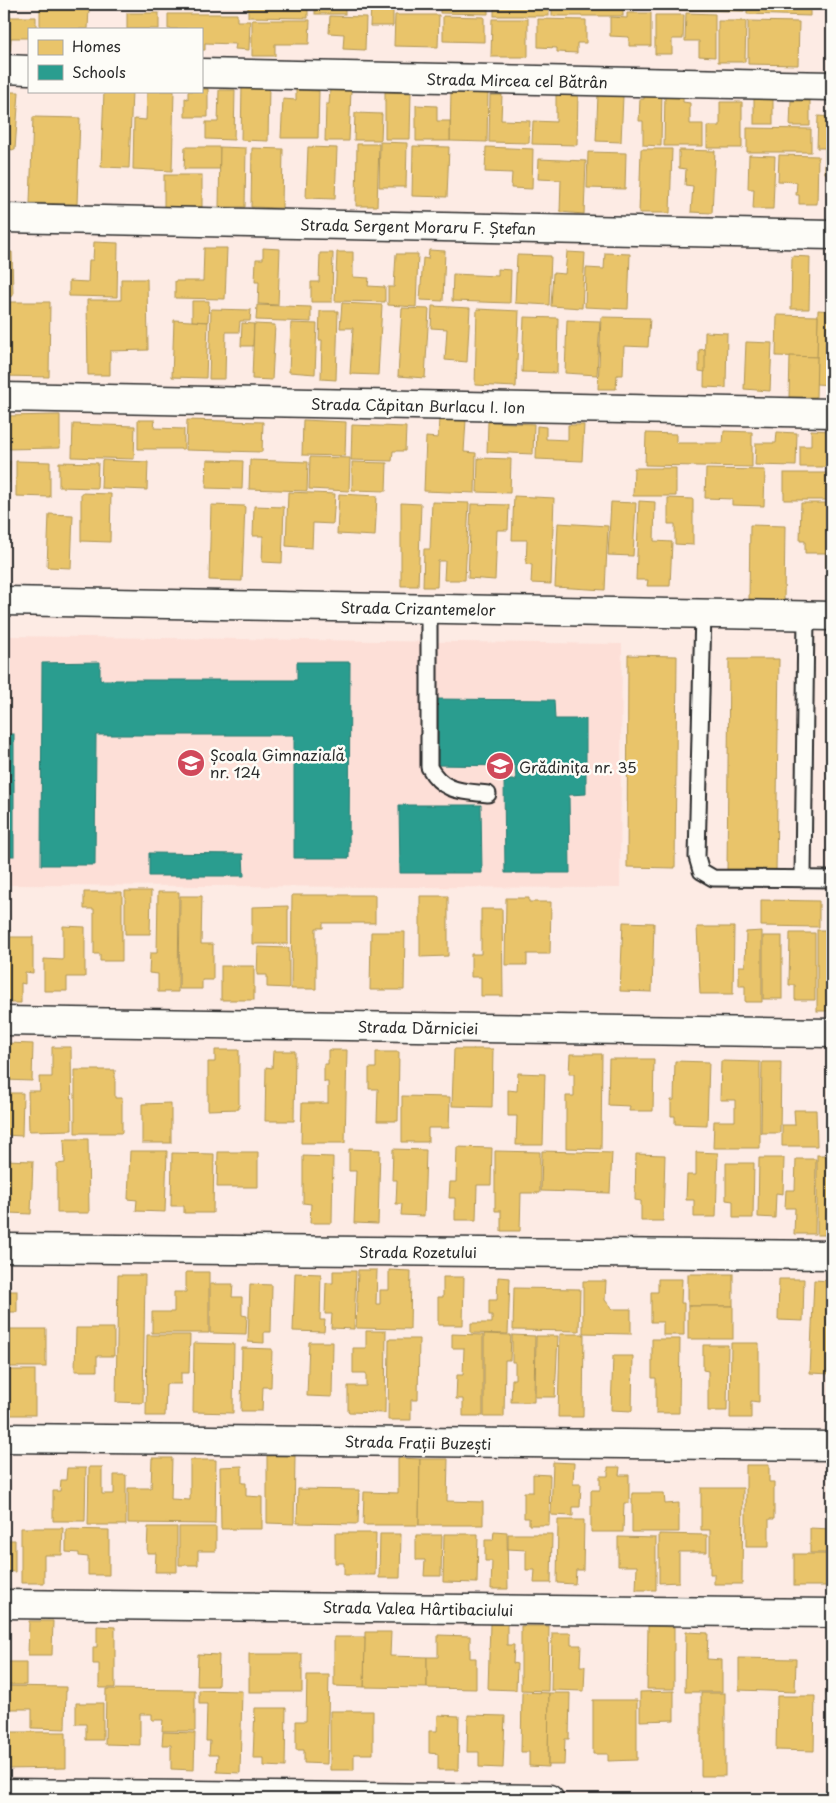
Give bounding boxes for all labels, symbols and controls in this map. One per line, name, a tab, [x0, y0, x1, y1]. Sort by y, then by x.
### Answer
legend	[28, 28, 202, 92]
text: Homes	[72, 34, 121, 57]
text: Schools	[72, 60, 126, 83]
street label: Strada Mircea cel Bătrân	[426, 67, 608, 93]
street label: Strada Sergent Moraru F. Ștefan	[300, 212, 536, 240]
street label: Strada Căpitan Burlacu I. Ion	[311, 392, 525, 418]
street label: Strada Crizantemelor	[340, 595, 496, 621]
place label: Școala Gimnazială nr. 124	[210, 743, 346, 783]
school or university icon: Școala Gimnazială nr. 124	[176, 748, 206, 778]
school or university icon: Grădinița nr. 35	[485, 751, 515, 781]
place label: Grădinița nr. 35	[519, 755, 637, 778]
street label: Strada Dărniciei	[357, 1014, 479, 1040]
street label: Strada Rozetului	[359, 1240, 477, 1263]
street label: Strada Frații Buzești	[344, 1429, 492, 1455]
street label: Strada Valea Hârtibaciului	[322, 1595, 514, 1621]

